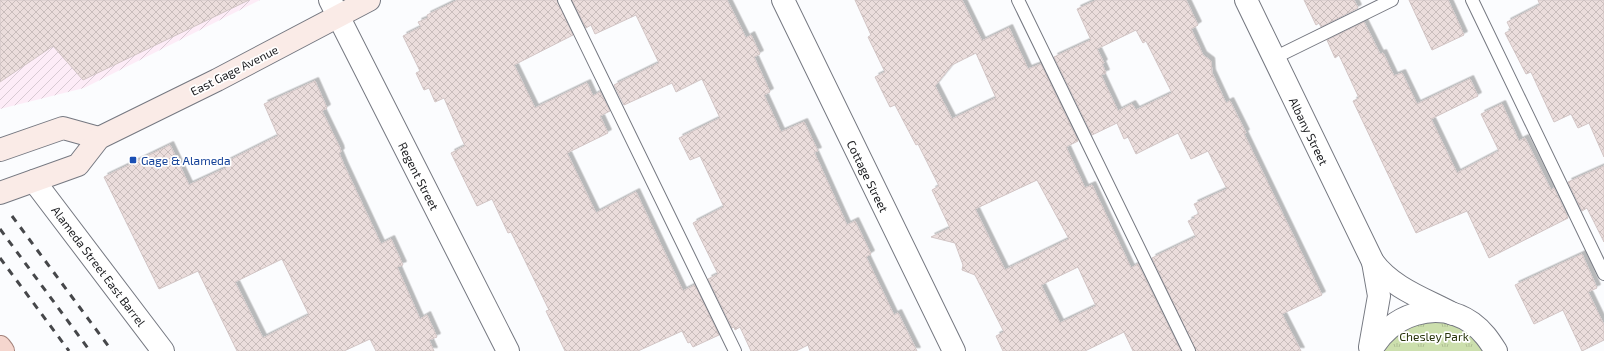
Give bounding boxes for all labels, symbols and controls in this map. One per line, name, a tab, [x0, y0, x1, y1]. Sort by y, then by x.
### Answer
street label: East Gage Avenue	[188, 42, 280, 98]
street label: Albany Street	[1287, 95, 1332, 167]
street label: Cottage Street	[845, 138, 892, 215]
street label: Regent Street	[396, 140, 442, 213]
place label: Gage & Alameda	[141, 153, 231, 167]
marker: Gage & Alameda	[128, 155, 138, 165]
street label: Alameda Street East Barrel	[49, 203, 149, 329]
park label: Chesley Park	[1399, 329, 1469, 343]

